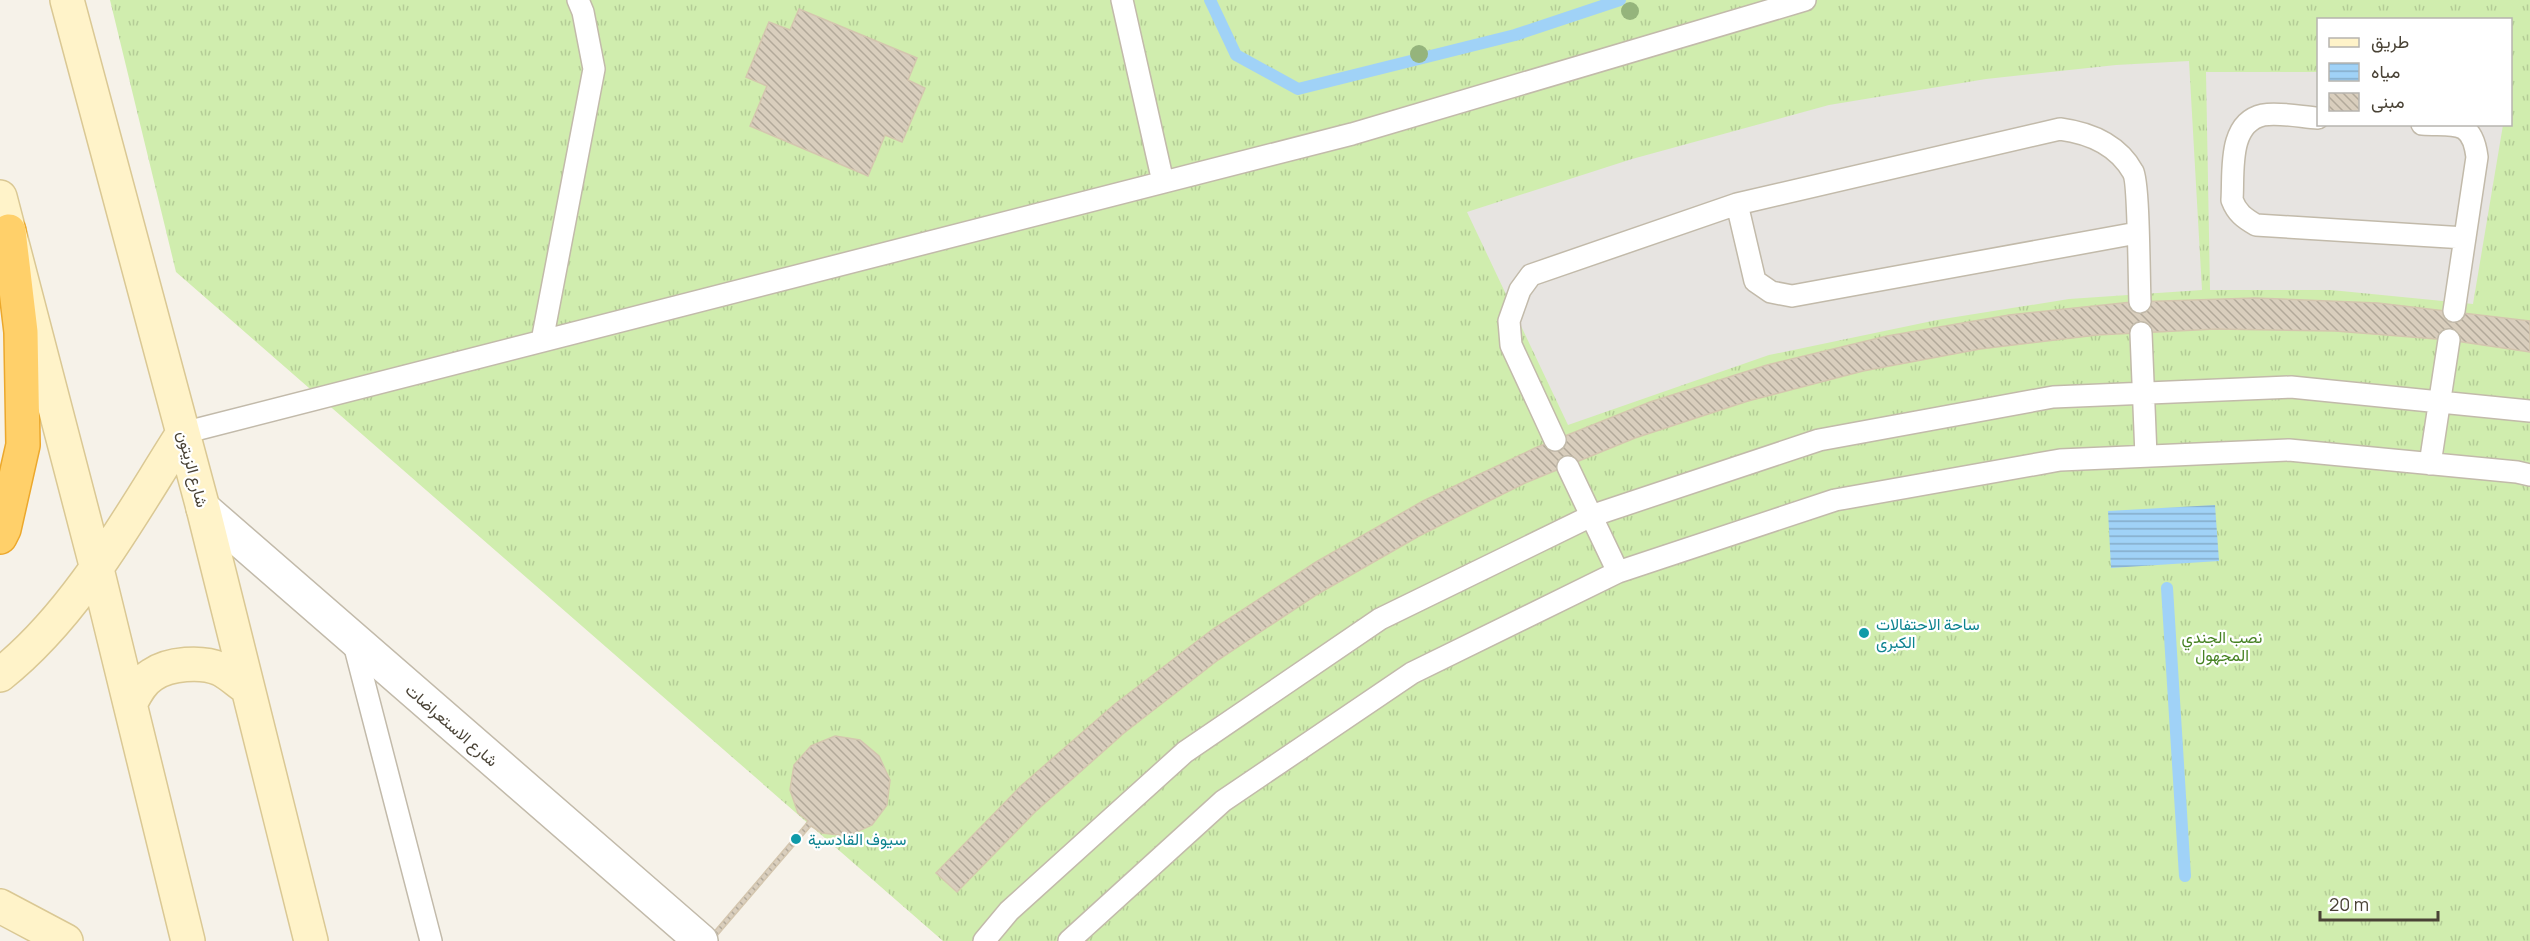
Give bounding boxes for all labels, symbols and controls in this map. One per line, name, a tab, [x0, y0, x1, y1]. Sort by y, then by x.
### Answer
legend	[2317, 18, 2512, 126]
text: طريق	[2371, 29, 2409, 53]
text: مياه	[2371, 59, 2400, 83]
text: مبنى	[2371, 89, 2405, 113]
street label: شارع الزيتون	[171, 428, 214, 510]
place label: ساحة الاحتفالات الكبرى	[1876, 613, 1980, 653]
marker: ساحة الاحتفالات الكبرى	[1857, 626, 1871, 640]
park label: نصب الجندي المجهول	[2182, 626, 2262, 666]
street label: شارع الاستعراضات	[400, 679, 503, 772]
place label: سيوف القادسية	[808, 828, 906, 850]
marker: سيوف القادسية	[789, 832, 803, 846]
scale bar	[2320, 884, 2438, 922]
text: 20 m	[2329, 892, 2369, 916]

